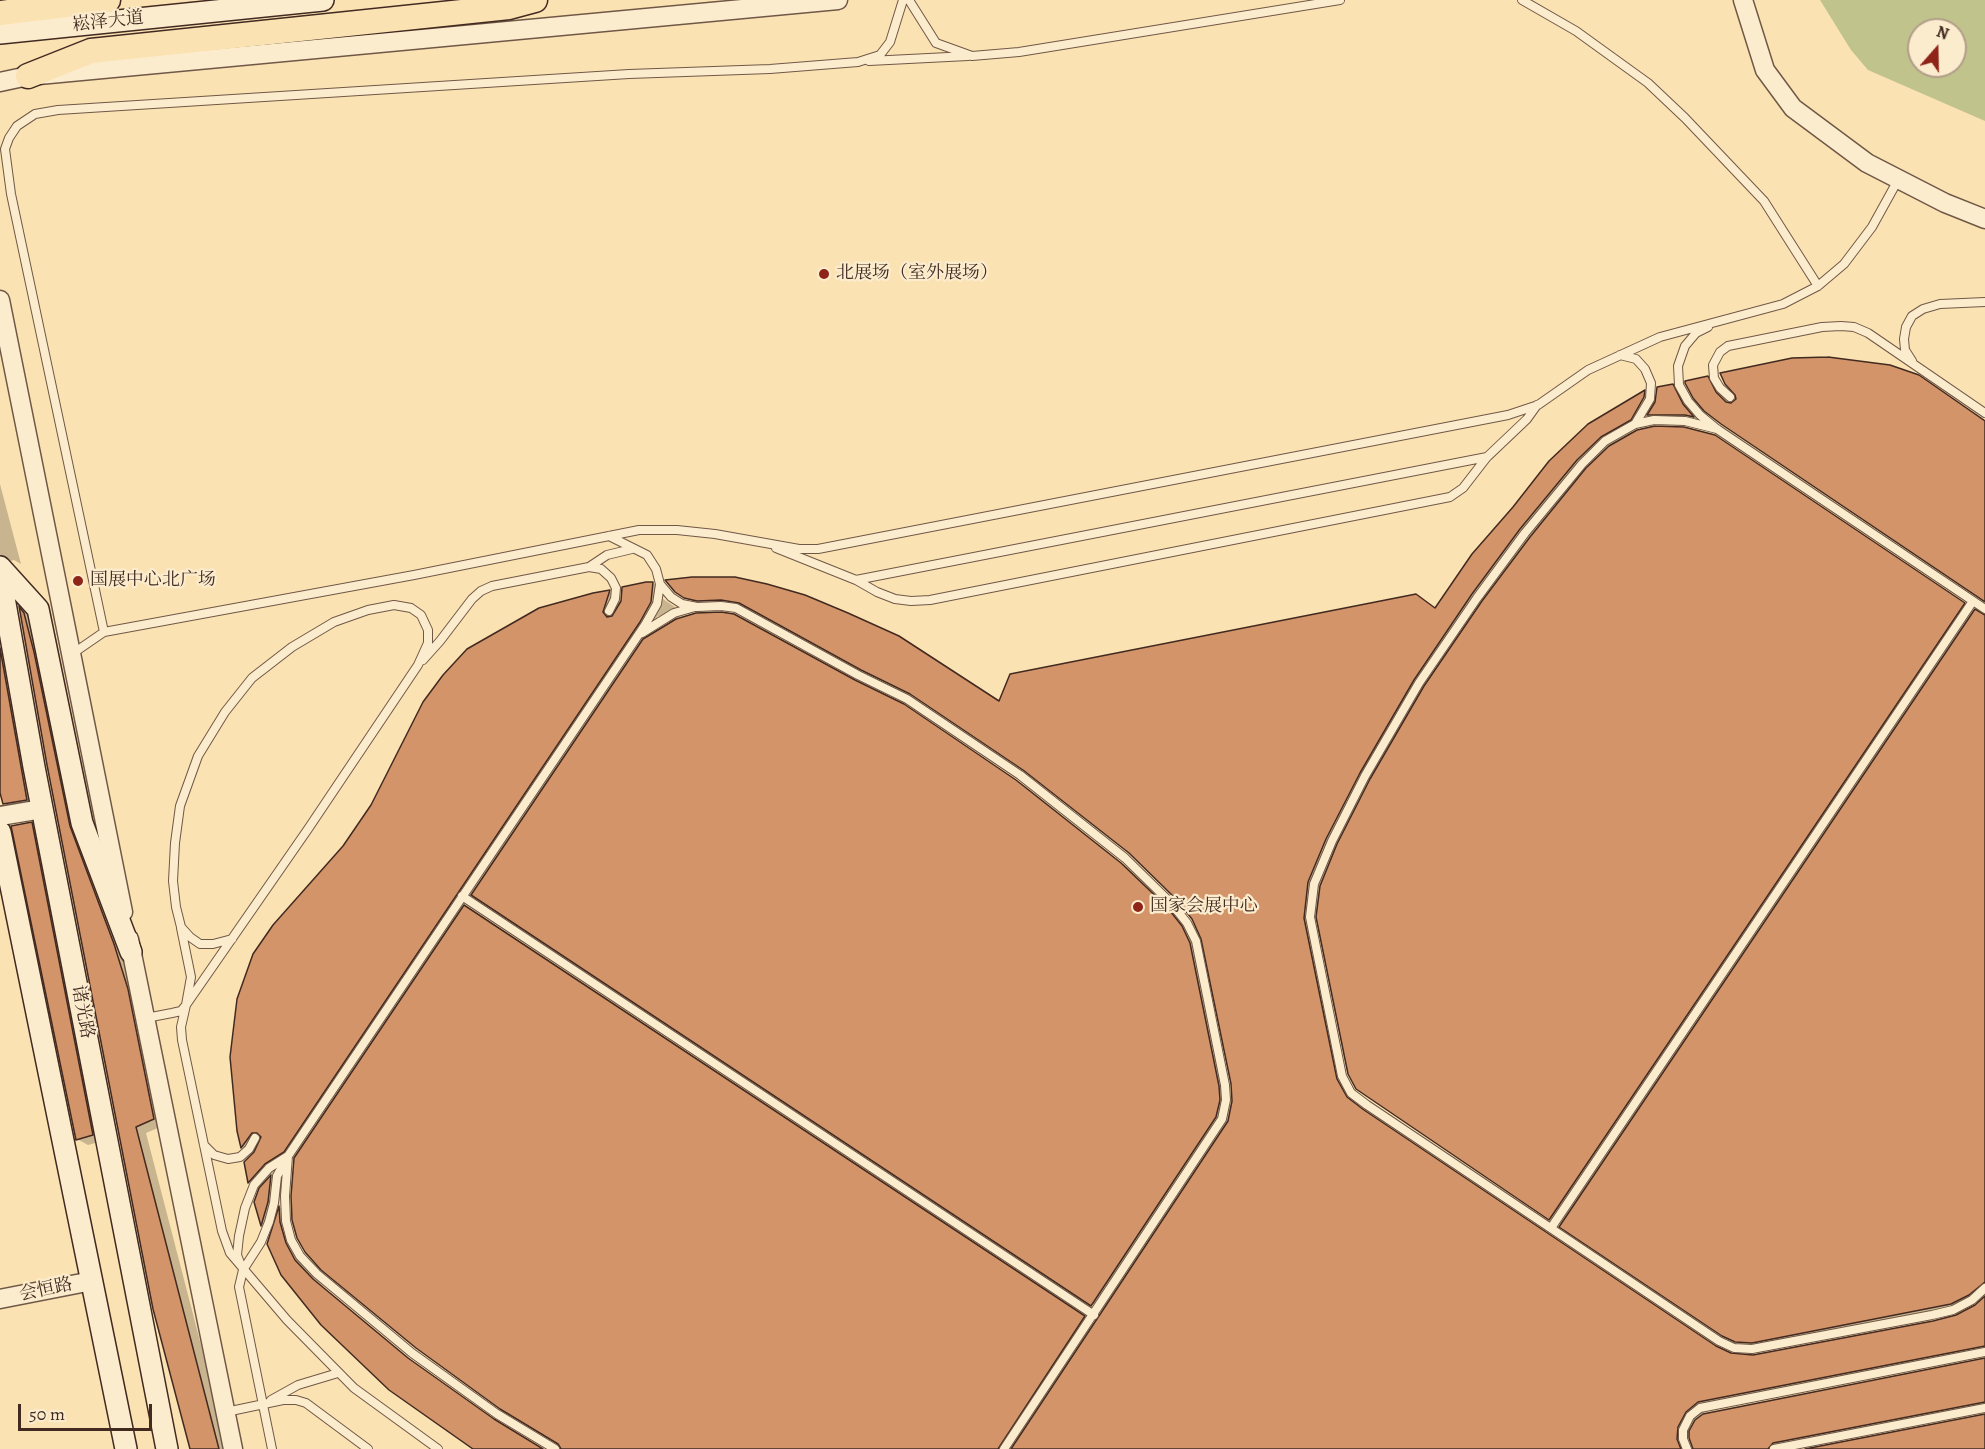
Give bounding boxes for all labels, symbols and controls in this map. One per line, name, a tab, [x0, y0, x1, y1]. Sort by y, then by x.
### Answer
street label: 崧泽大道	[71, 7, 145, 37]
north arrow	[1907, 18, 1967, 78]
text: N	[1933, 21, 1952, 45]
place label: 北展场（室外展场）	[836, 263, 998, 285]
marker: 北展场（室外展场）	[817, 267, 831, 281]
place label: 国展中心北广场	[90, 570, 216, 592]
marker: 国展中心北广场	[71, 574, 85, 588]
place label: 国家会展中心	[1150, 896, 1258, 918]
marker: 国家会展中心	[1131, 900, 1145, 914]
street label: 诸光路	[66, 983, 98, 1041]
street label: 会恒路	[17, 1274, 75, 1306]
scale bar	[21, 1392, 154, 1430]
text: 50 m	[29, 1402, 65, 1426]

